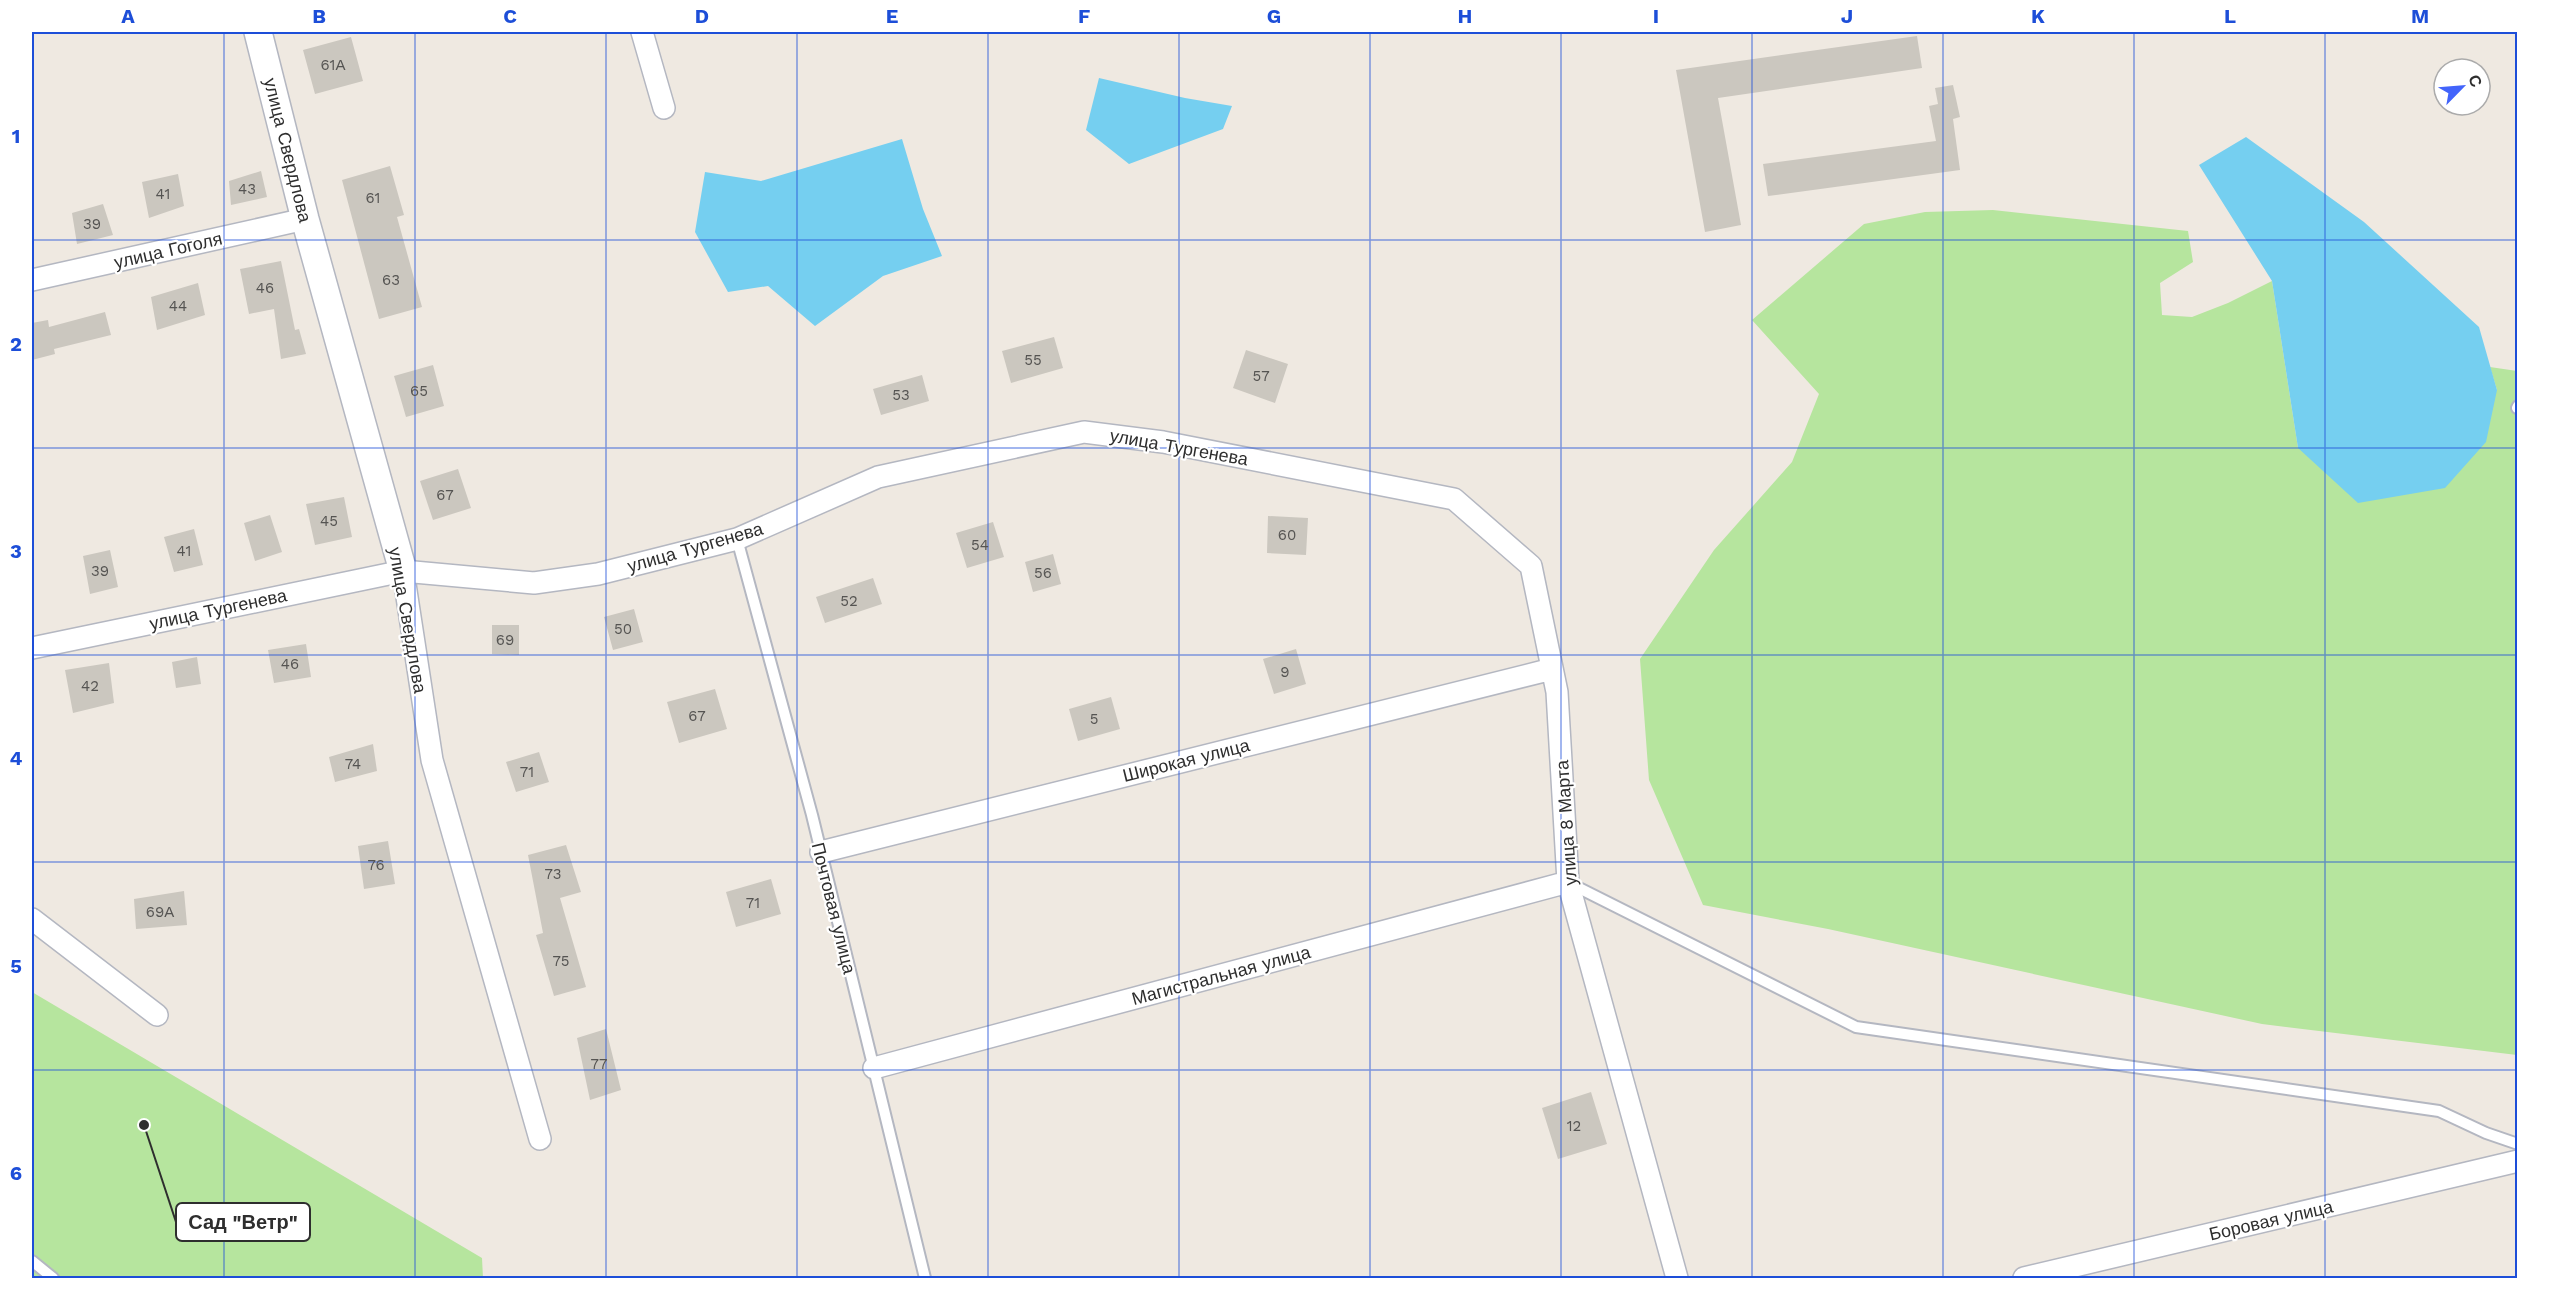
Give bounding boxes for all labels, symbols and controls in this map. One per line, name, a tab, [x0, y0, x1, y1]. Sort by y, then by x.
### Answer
text: A	[121, 4, 135, 28]
text: B	[312, 4, 326, 28]
text: C	[503, 4, 517, 28]
text: D	[695, 4, 709, 28]
text: E	[886, 4, 898, 28]
text: F	[1078, 4, 1090, 28]
text: G	[1267, 4, 1281, 28]
text: H	[1458, 4, 1472, 28]
text: I	[1653, 4, 1659, 28]
text: J	[1841, 4, 1853, 28]
text: K	[2031, 4, 2045, 28]
text: L	[2224, 4, 2236, 28]
text: M	[2411, 4, 2429, 28]
house number: 61А	[321, 56, 345, 74]
north arrow	[2432, 57, 2492, 117]
text: С	[2464, 72, 2486, 91]
street label: улица Свердлова	[260, 76, 316, 225]
text: 1	[12, 124, 20, 148]
house number: 43	[238, 180, 256, 198]
house number: 41	[156, 185, 170, 203]
house number: 61	[366, 189, 380, 207]
house number: 39	[83, 215, 101, 233]
street label: улица Гоголя	[112, 227, 224, 273]
house number: 63	[382, 271, 400, 289]
house number: 46	[256, 279, 274, 297]
house number: 44	[169, 297, 187, 315]
text: 2	[10, 332, 22, 356]
house number: 55	[1024, 351, 1042, 369]
house number: 57	[1252, 367, 1270, 385]
house number: 65	[410, 382, 428, 400]
house number: 53	[892, 386, 910, 404]
street label: улица Тургенева	[1108, 425, 1251, 470]
house number: 67	[436, 486, 454, 504]
house number: 45	[320, 512, 338, 530]
street label: улица Тургенева	[625, 517, 766, 576]
house number: 60	[1278, 526, 1296, 544]
house number: 54	[971, 536, 989, 554]
text: 3	[10, 539, 22, 563]
house number: 41	[177, 542, 191, 560]
street label: улица Свердлова	[385, 545, 431, 696]
house number: 39	[91, 562, 109, 580]
house number: 56	[1034, 564, 1052, 582]
street label: улица Тургенева	[147, 584, 290, 634]
house number: 52	[840, 592, 858, 610]
house number: 50	[614, 620, 632, 638]
house number: 69	[496, 631, 514, 649]
house number: 46	[281, 655, 299, 673]
house number: 9	[1280, 663, 1290, 681]
house number: 42	[81, 677, 99, 695]
house number: 67	[688, 707, 706, 725]
house number: 5	[1090, 710, 1098, 728]
street label: Широкая улица	[1120, 734, 1253, 786]
text: 4	[10, 746, 23, 770]
house number: 74	[345, 755, 361, 773]
street label: улица 8 Марта	[1551, 759, 1581, 886]
house number: 71	[520, 763, 534, 781]
street label: Почтовая улица	[808, 840, 861, 977]
house number: 76	[367, 856, 385, 874]
house number: 73	[544, 865, 562, 883]
house number: 71	[746, 894, 760, 912]
house number: 69А	[146, 903, 174, 921]
street label: Магистральная улица	[1129, 941, 1314, 1009]
house number: 75	[552, 952, 570, 970]
text: 5	[10, 954, 22, 978]
house number: 77	[591, 1055, 607, 1073]
house number: 12	[1567, 1117, 1581, 1135]
text: 6	[10, 1161, 22, 1185]
street label: Боровая улица	[2207, 1195, 2336, 1244]
callout: Сад "Ветр"	[176, 1203, 310, 1241]
text: Сад "Ветр"	[188, 1210, 298, 1234]

